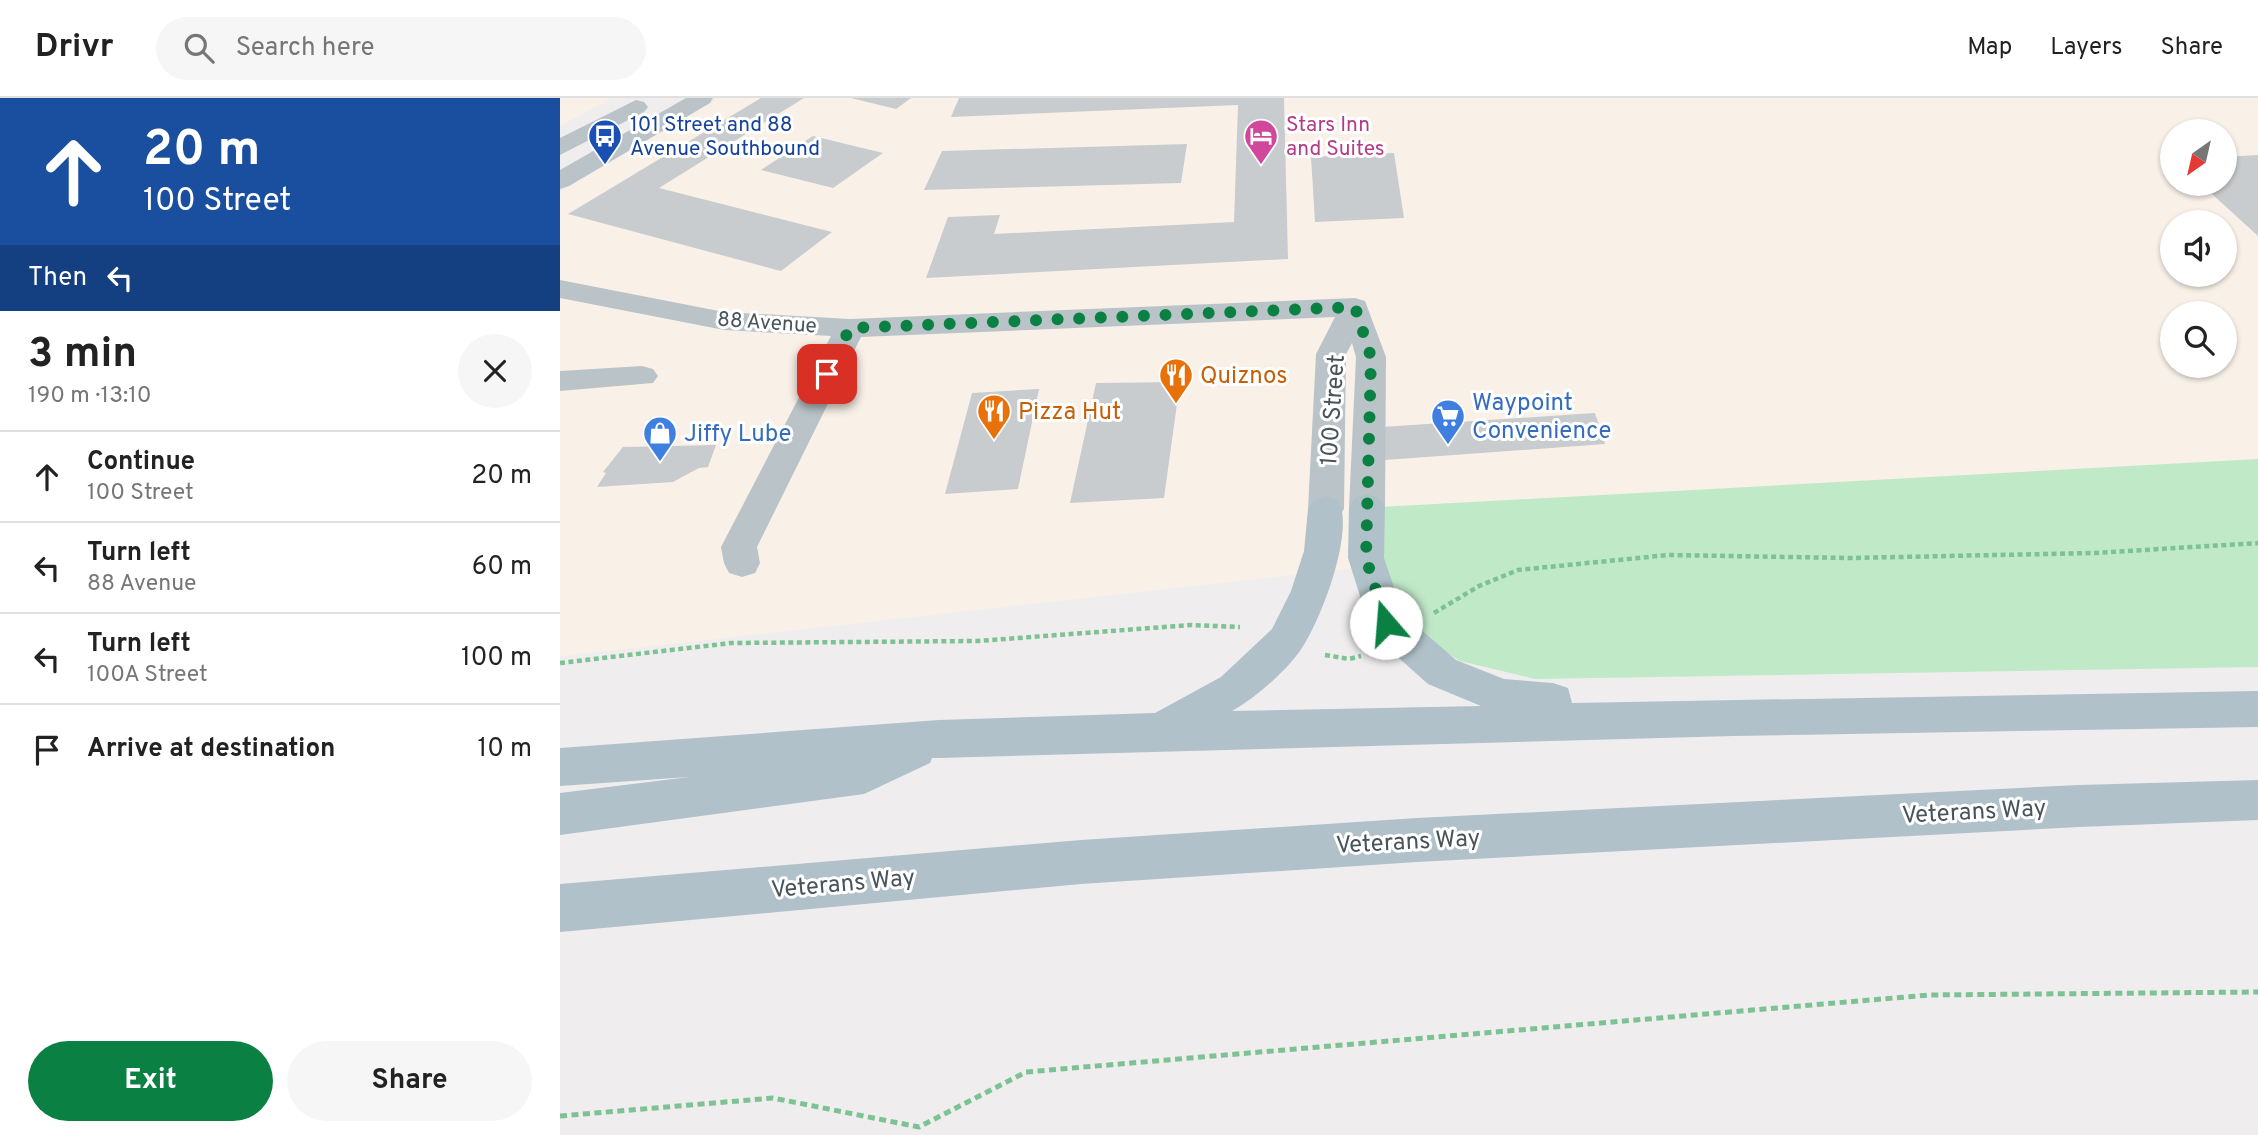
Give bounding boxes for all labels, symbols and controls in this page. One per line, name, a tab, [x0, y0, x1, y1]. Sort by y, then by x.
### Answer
search box	[156, 17, 646, 80]
text: Drivr	[35, 27, 114, 69]
icon: search	[180, 29, 218, 67]
text: Search here	[236, 32, 375, 65]
text: Map	[1967, 33, 2012, 63]
text: Layers	[2050, 33, 2122, 63]
text: Share	[2160, 33, 2223, 63]
place label: 101 Street and 88 Avenue Southbound	[630, 112, 820, 163]
place label: Stars Inn and Suites	[1286, 112, 1385, 163]
bus stop icon: 101 Street and 88 Avenue Southbound	[586, 117, 624, 166]
hotel icon: Stars Inn and Suites	[1242, 117, 1280, 166]
north arrow	[2160, 119, 2236, 196]
map controls	[2160, 119, 2237, 378]
text: 20 m	[143, 121, 260, 183]
icon: ahead	[28, 126, 119, 217]
text: 100 Street	[143, 182, 291, 222]
button: sound	[2160, 210, 2237, 287]
icon: left	[101, 259, 139, 297]
text: Then	[28, 262, 87, 295]
button: search	[2160, 301, 2237, 378]
street label: 88 Avenue	[716, 307, 818, 340]
text: 3 min	[28, 329, 137, 382]
button: close	[458, 334, 532, 408]
pin	[797, 344, 857, 404]
street label: 100 Street	[1315, 354, 1353, 467]
icon: arrive	[808, 355, 846, 393]
restaurant icon: Quiznos	[1157, 356, 1195, 405]
place label: Quiznos	[1200, 362, 1288, 392]
text: 190 m · 13:10	[28, 382, 152, 411]
place label: Waypoint Convenience	[1472, 389, 1611, 447]
restaurant icon: Pizza Hut	[975, 392, 1013, 441]
supermarket icon: Waypoint Convenience	[1429, 397, 1467, 446]
place label: Pizza Hut	[1018, 398, 1121, 428]
shop icon: Jiffy Lube	[641, 414, 679, 463]
place label: Jiffy Lube	[684, 420, 791, 450]
text: Continue	[87, 446, 195, 479]
icon: ahead	[28, 458, 66, 496]
text: 20 m	[471, 460, 532, 493]
text: 100 Street	[87, 479, 194, 508]
text: Turn left	[87, 537, 191, 570]
icon: left	[28, 549, 66, 587]
text: 60 m	[472, 551, 532, 584]
text: 88 Avenue	[87, 570, 196, 599]
position arrow	[1349, 586, 1423, 660]
text: Turn left	[87, 628, 191, 661]
icon: left	[28, 640, 66, 678]
text: 100 m	[461, 642, 532, 675]
text: 100A Street	[87, 661, 208, 690]
icon: arrive	[28, 731, 66, 769]
text: Arrive at destination	[87, 733, 335, 766]
text: 10 m	[477, 733, 532, 766]
street label: Veterans Way	[1901, 794, 2047, 832]
street label: Veterans Way	[1335, 824, 1481, 862]
street label: Veterans Way	[770, 864, 916, 906]
button: Exit	[28, 1041, 273, 1121]
button: Share	[287, 1041, 532, 1121]

